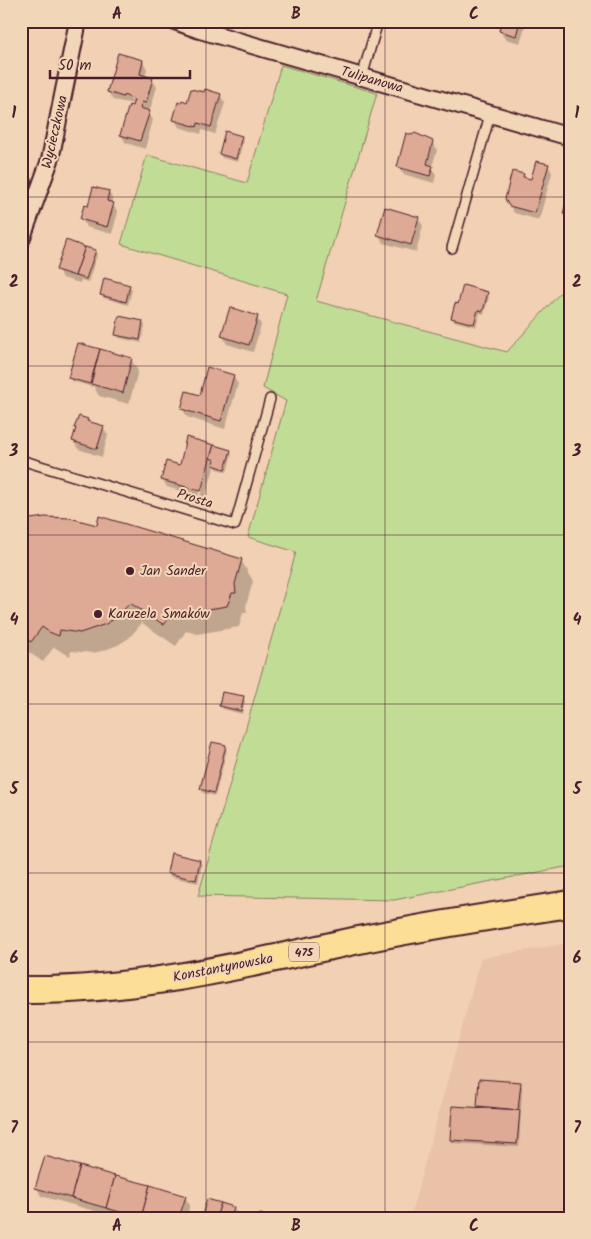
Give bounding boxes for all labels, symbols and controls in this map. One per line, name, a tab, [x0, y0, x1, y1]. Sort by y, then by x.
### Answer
text: A	[112, 2, 122, 27]
text: B	[291, 2, 301, 27]
text: C	[469, 2, 479, 27]
scale bar	[50, 48, 190, 80]
text: 50 m	[58, 54, 92, 78]
street label: Tulipanowa	[338, 61, 406, 99]
street label: Wycieczkowa	[36, 93, 74, 171]
text: 1	[12, 101, 17, 126]
text: 1	[575, 101, 580, 126]
text: 2	[9, 270, 19, 295]
text: 2	[572, 270, 582, 295]
text: 3	[9, 439, 19, 464]
text: 3	[572, 439, 582, 464]
street label: Prosta	[174, 483, 216, 515]
place label: Jan Sander	[140, 560, 207, 582]
marker: Jan Sander	[124, 565, 136, 577]
place label: Karuzela Smaków	[108, 603, 210, 625]
text: 4	[10, 608, 19, 633]
marker: Karuzela Smaków	[92, 608, 104, 620]
text: 4	[573, 608, 582, 633]
text: 5	[9, 777, 20, 802]
text: 5	[572, 777, 583, 802]
road number: 475	[289, 942, 319, 962]
text: 6	[10, 946, 19, 971]
text: 6	[573, 946, 582, 971]
street label: Konstantynowska	[171, 947, 275, 989]
text: 7	[10, 1116, 18, 1141]
text: 7	[573, 1116, 581, 1141]
text: A	[112, 1214, 122, 1239]
text: B	[291, 1214, 301, 1239]
text: C	[469, 1214, 479, 1239]

